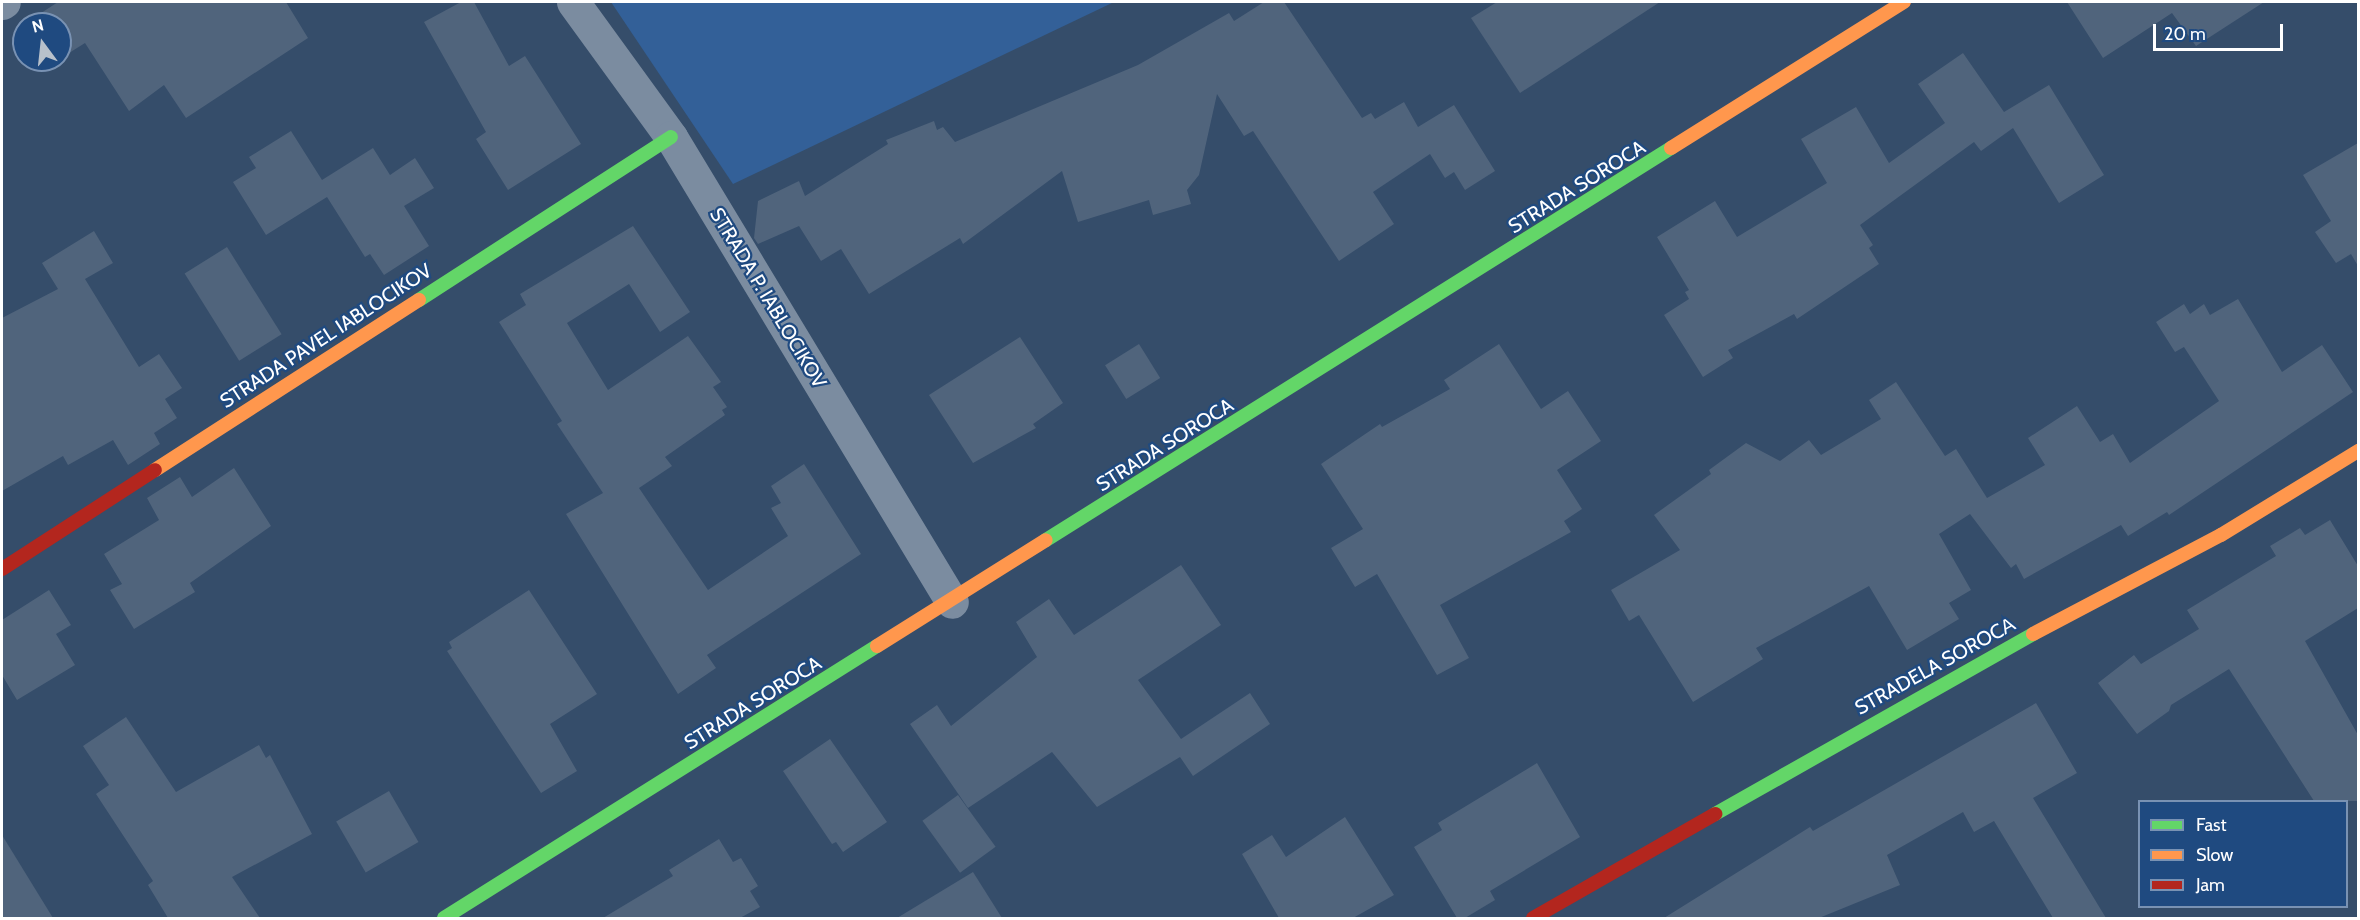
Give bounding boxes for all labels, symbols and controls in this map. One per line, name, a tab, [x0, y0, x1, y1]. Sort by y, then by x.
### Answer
north arrow	[12, 12, 72, 72]
scale bar	[2156, 12, 2286, 50]
text: N	[30, 15, 46, 37]
text: 20 m	[2164, 23, 2206, 45]
street label: STRADA SOROCA	[1504, 135, 1650, 239]
street label: STRADA P. IABLOCIKOV	[705, 203, 831, 393]
street label: STRADA PAVEL IABLOCIKOV	[216, 259, 436, 413]
street label: STRADA SOROCA	[1092, 393, 1238, 497]
street label: STRADELA SOROCА	[1851, 612, 2019, 720]
street label: STRADA SOROCA	[680, 651, 826, 755]
legend	[2138, 800, 2348, 908]
text: Fast	[2196, 814, 2227, 836]
text: Slow	[2196, 844, 2233, 866]
text: Jam	[2196, 874, 2225, 896]

